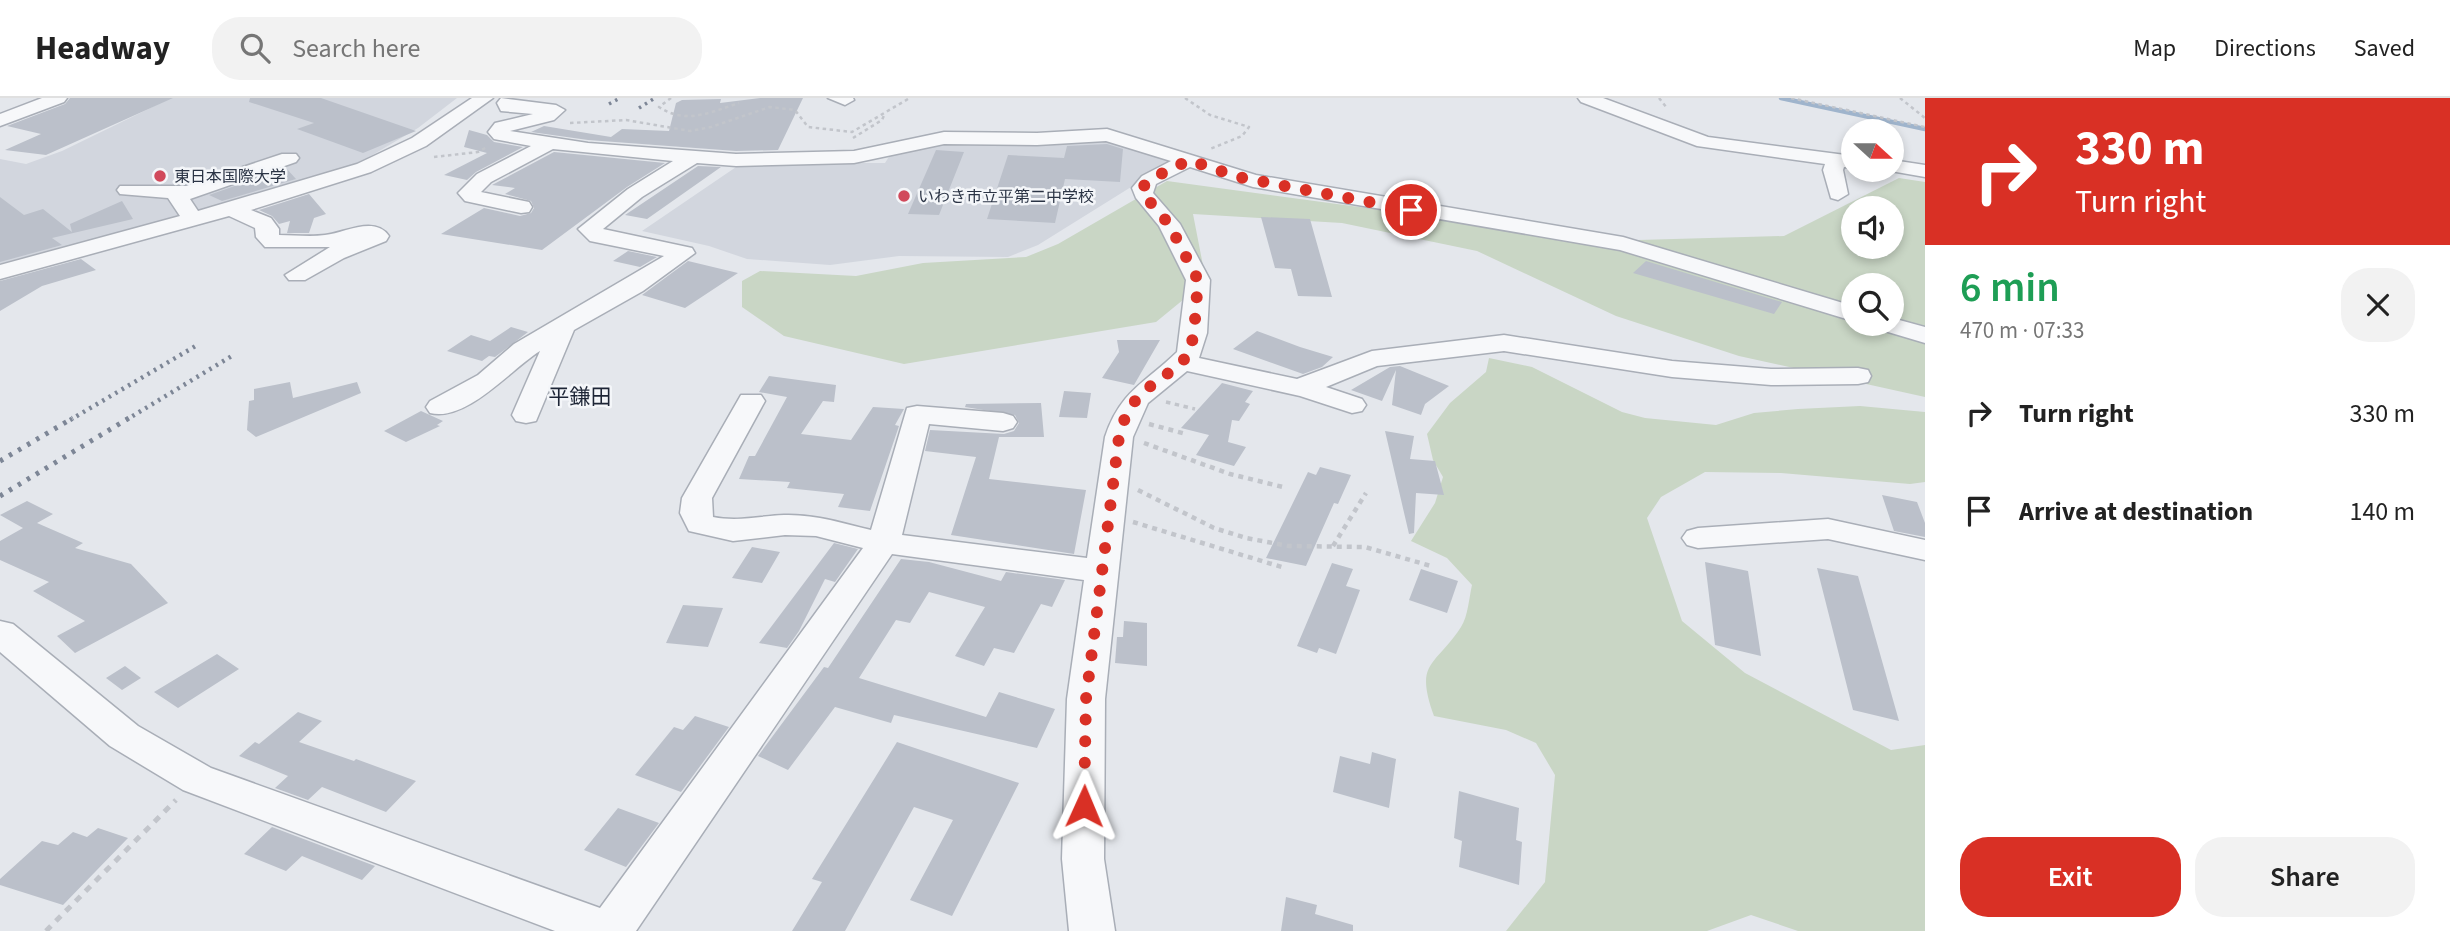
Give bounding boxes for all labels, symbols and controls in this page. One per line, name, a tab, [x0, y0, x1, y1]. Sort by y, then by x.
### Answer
search box	[212, 17, 702, 80]
text: Headway	[35, 25, 170, 72]
icon: search	[236, 29, 274, 67]
text: Search here	[292, 30, 420, 67]
text: Map	[2133, 31, 2176, 66]
text: Directions	[2214, 31, 2316, 66]
text: Saved	[2354, 31, 2415, 66]
text: 330 m	[2075, 114, 2204, 184]
north arrow	[1841, 119, 1904, 182]
map controls	[1841, 119, 1904, 336]
icon: right	[1960, 126, 2051, 217]
place label: 東日本国際大学	[174, 166, 286, 188]
marker: 東日本国際大学	[152, 168, 168, 184]
text: Turn right	[2075, 179, 2206, 225]
pin	[1381, 180, 1441, 240]
place label: いわき市立平第二中学校	[918, 186, 1094, 208]
marker: いわき市立平第二中学校	[896, 188, 912, 204]
icon: arrive	[1392, 191, 1430, 229]
button: sound	[1841, 196, 1904, 259]
text: 6 min	[1960, 258, 2060, 318]
button: close	[2341, 268, 2415, 342]
button: search	[1841, 273, 1904, 336]
text: 470 m · 07:33	[1960, 314, 2084, 347]
district label: 平鎌田	[549, 382, 612, 412]
icon: right	[1960, 394, 1998, 432]
text: Turn right	[2019, 395, 2134, 432]
text: 330 m	[2349, 395, 2415, 432]
icon: arrive	[1960, 492, 1998, 530]
text: Arrive at destination	[2019, 493, 2253, 530]
text: 140 m	[2349, 493, 2415, 530]
position arrow	[1047, 769, 1121, 843]
button: Exit	[1960, 837, 2181, 917]
button: Share	[2195, 837, 2415, 917]

